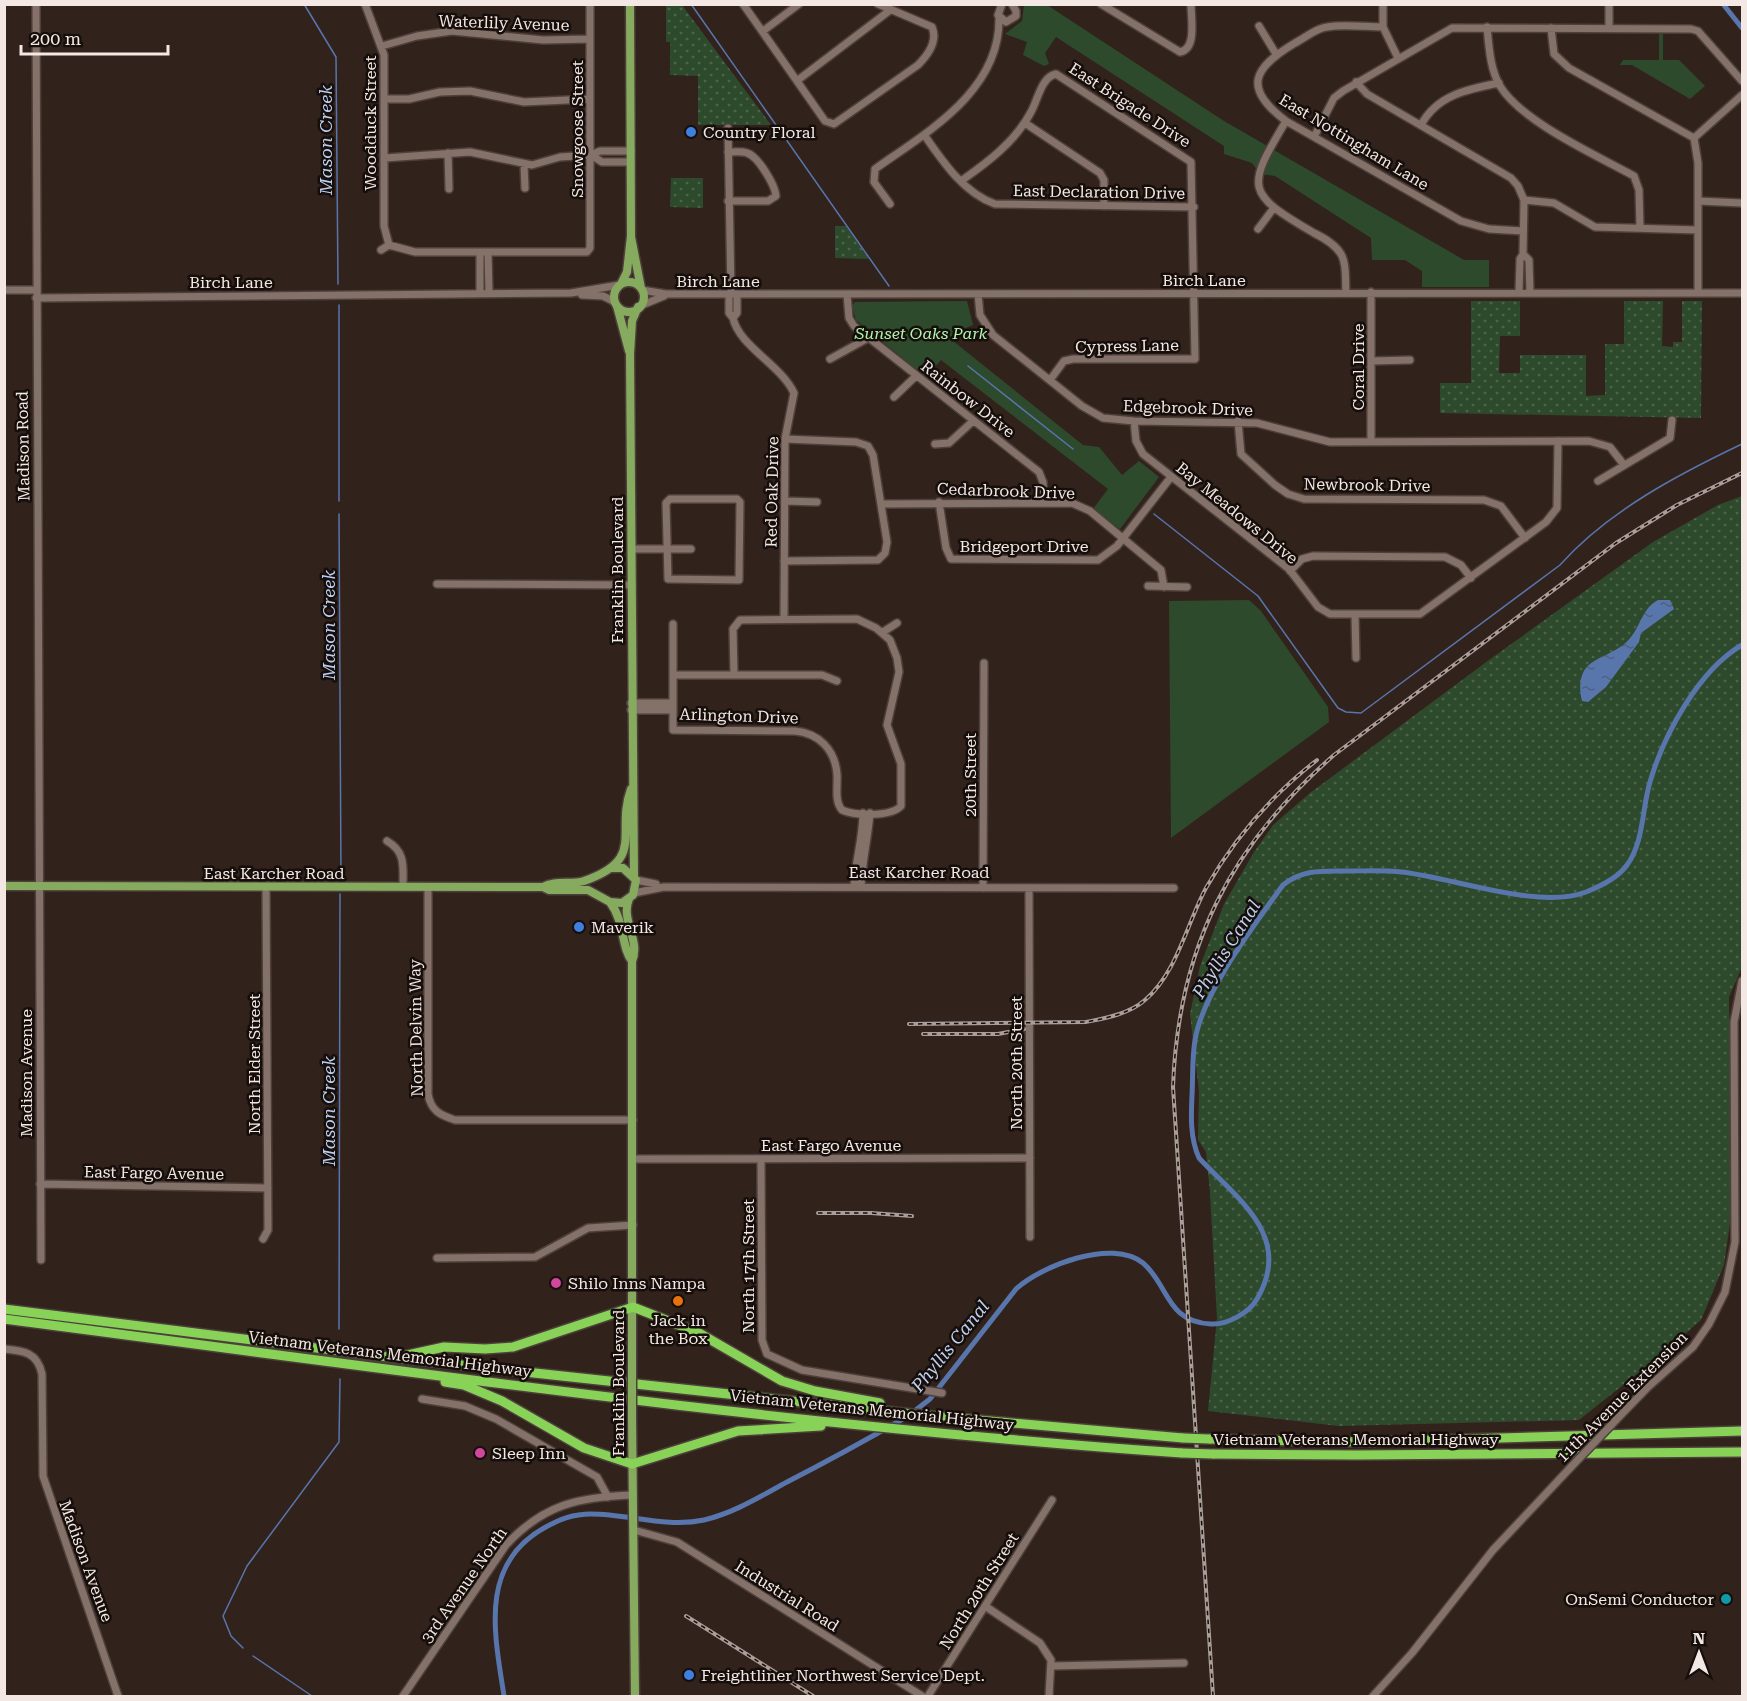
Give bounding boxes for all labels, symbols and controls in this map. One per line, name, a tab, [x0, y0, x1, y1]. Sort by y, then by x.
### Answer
street label: Waterlily Avenue	[438, 11, 570, 35]
scale bar	[21, 18, 168, 56]
text: 200 m	[30, 28, 81, 49]
street label: Woodduck Street	[361, 56, 380, 190]
street label: East Brigade Drive	[1066, 59, 1195, 152]
street label: Snowgoose Street	[568, 60, 587, 198]
water label: Mason Creek	[315, 85, 336, 196]
street label: East Nottingham Lane	[1276, 90, 1432, 194]
place label: Country Floral	[703, 123, 816, 142]
marker: Country Floral	[684, 125, 698, 139]
street label: East Declaration Drive	[1013, 181, 1186, 203]
street label: Birch Lane	[1162, 271, 1246, 290]
street label: Birch Lane	[676, 272, 760, 291]
street label: Birch Lane	[189, 273, 273, 292]
street label: Coral Drive	[1349, 323, 1368, 411]
park label: Sunset Oaks Park	[854, 324, 988, 343]
street label: Cypress Lane	[1075, 336, 1179, 356]
street label: Rainbow Drive	[917, 357, 1019, 442]
street label: Madison Road	[13, 391, 33, 501]
street label: Edgebrook Drive	[1123, 396, 1254, 420]
street label: Red Oak Drive	[762, 436, 782, 548]
street label: Bay Meadows Drive	[1172, 458, 1302, 568]
street label: Newbrook Drive	[1303, 474, 1431, 496]
street label: Cedarbrook Drive	[937, 479, 1076, 503]
street label: Franklin Boulevard	[608, 496, 627, 644]
street label: Bridgeport Drive	[959, 537, 1089, 556]
water label: Mason Creek	[318, 570, 339, 681]
street label: Arlington Drive	[679, 704, 799, 728]
street label: 20th Street	[961, 733, 980, 817]
street label: East Karcher Road	[848, 863, 990, 882]
street label: East Karcher Road	[203, 864, 345, 883]
water label: Phyllis Canal	[1187, 896, 1264, 1003]
place label: Maverik	[591, 918, 654, 937]
marker: Maverik	[572, 920, 586, 934]
street label: North Delvin Way	[405, 958, 427, 1097]
street label: North Elder Street	[245, 994, 264, 1134]
street label: North 20th Street	[1007, 996, 1026, 1130]
street label: Madison Avenue	[17, 1009, 36, 1137]
water label: Mason Creek	[318, 1056, 339, 1167]
street label: East Fargo Avenue	[761, 1136, 901, 1155]
street label: East Fargo Avenue	[84, 1162, 225, 1184]
street label: North 17th Street	[739, 1199, 758, 1333]
place label: Shilo Inns Nampa	[568, 1274, 706, 1293]
marker: Shilo Inns Nampa	[549, 1276, 563, 1290]
marker: Jack in the Box	[671, 1294, 685, 1308]
water label: Phyllis Canal	[906, 1296, 993, 1397]
street label: Franklin Boulevard	[609, 1309, 628, 1457]
place label: Jack in the Box	[649, 1311, 708, 1348]
street label: Vietnam Veterans Memorial Highway	[247, 1327, 533, 1381]
street label: 11th Avenue Extension	[1553, 1328, 1691, 1466]
street label: Vietnam Veterans Memorial Highway	[729, 1386, 1015, 1434]
street label: Vietnam Veterans Memorial Highway	[1213, 1430, 1499, 1449]
place label: Sleep Inn	[492, 1444, 566, 1463]
marker: Sleep Inn	[473, 1446, 487, 1460]
street label: Madison Avenue	[55, 1498, 117, 1625]
street label: 3rd Avenue North	[417, 1524, 511, 1646]
street label: North 20th Street	[935, 1529, 1023, 1653]
street label: Industrial Road	[732, 1556, 842, 1636]
place label: OnSemi Conductor	[1565, 1590, 1714, 1609]
marker: OnSemi Conductor	[1719, 1592, 1733, 1606]
north arrow	[1669, 1623, 1729, 1683]
text: N	[1693, 1629, 1705, 1648]
place label: Freightliner Northwest Service Dept.	[701, 1666, 985, 1685]
marker: Freightliner Northwest Service Dept.	[682, 1668, 696, 1682]

